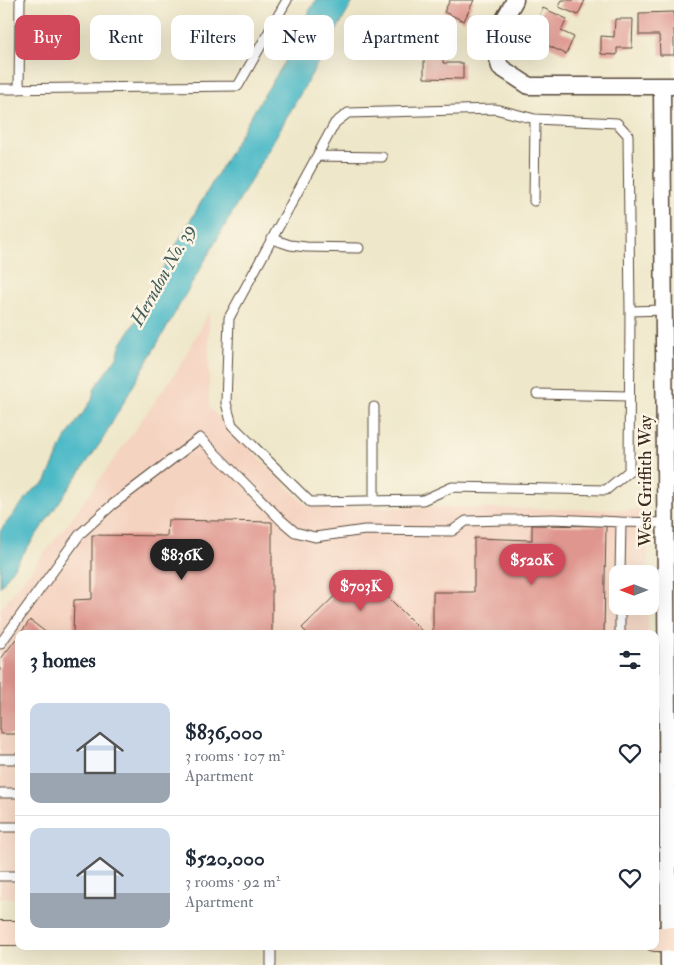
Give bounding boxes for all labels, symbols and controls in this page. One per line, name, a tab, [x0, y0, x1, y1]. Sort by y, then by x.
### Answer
chip: Buy	[15, 15, 80, 60]
chip: Rent	[90, 15, 161, 60]
chip: Filters	[171, 15, 254, 60]
chip: New	[264, 15, 334, 60]
chip: Apartment	[344, 15, 457, 60]
chip: House	[467, 15, 549, 60]
water label: Herndon No. 39	[125, 220, 201, 331]
street label: West Griffith Way	[634, 414, 657, 548]
pin: $836K	[147, 538, 217, 581]
pin: $520K	[497, 544, 567, 586]
text: $836K	[161, 545, 203, 565]
text: $520K	[510, 550, 554, 570]
north arrow	[609, 565, 659, 615]
map controls	[609, 565, 659, 615]
pin: $703K	[326, 570, 396, 612]
text: $703K	[340, 576, 382, 596]
icon: filters	[616, 646, 644, 674]
text: 3 homes	[30, 647, 96, 674]
text: $836,000	[185, 719, 263, 746]
icon: home	[70, 723, 130, 783]
icon: heart	[616, 739, 644, 767]
text: 3 rooms · 107 m²	[185, 746, 285, 766]
text: Apartment	[185, 766, 253, 786]
text: $520,000	[185, 845, 265, 872]
icon: home	[70, 848, 130, 908]
icon: heart	[616, 864, 644, 892]
text: 3 rooms · 92 m²	[185, 872, 280, 892]
text: Apartment	[185, 892, 253, 912]

